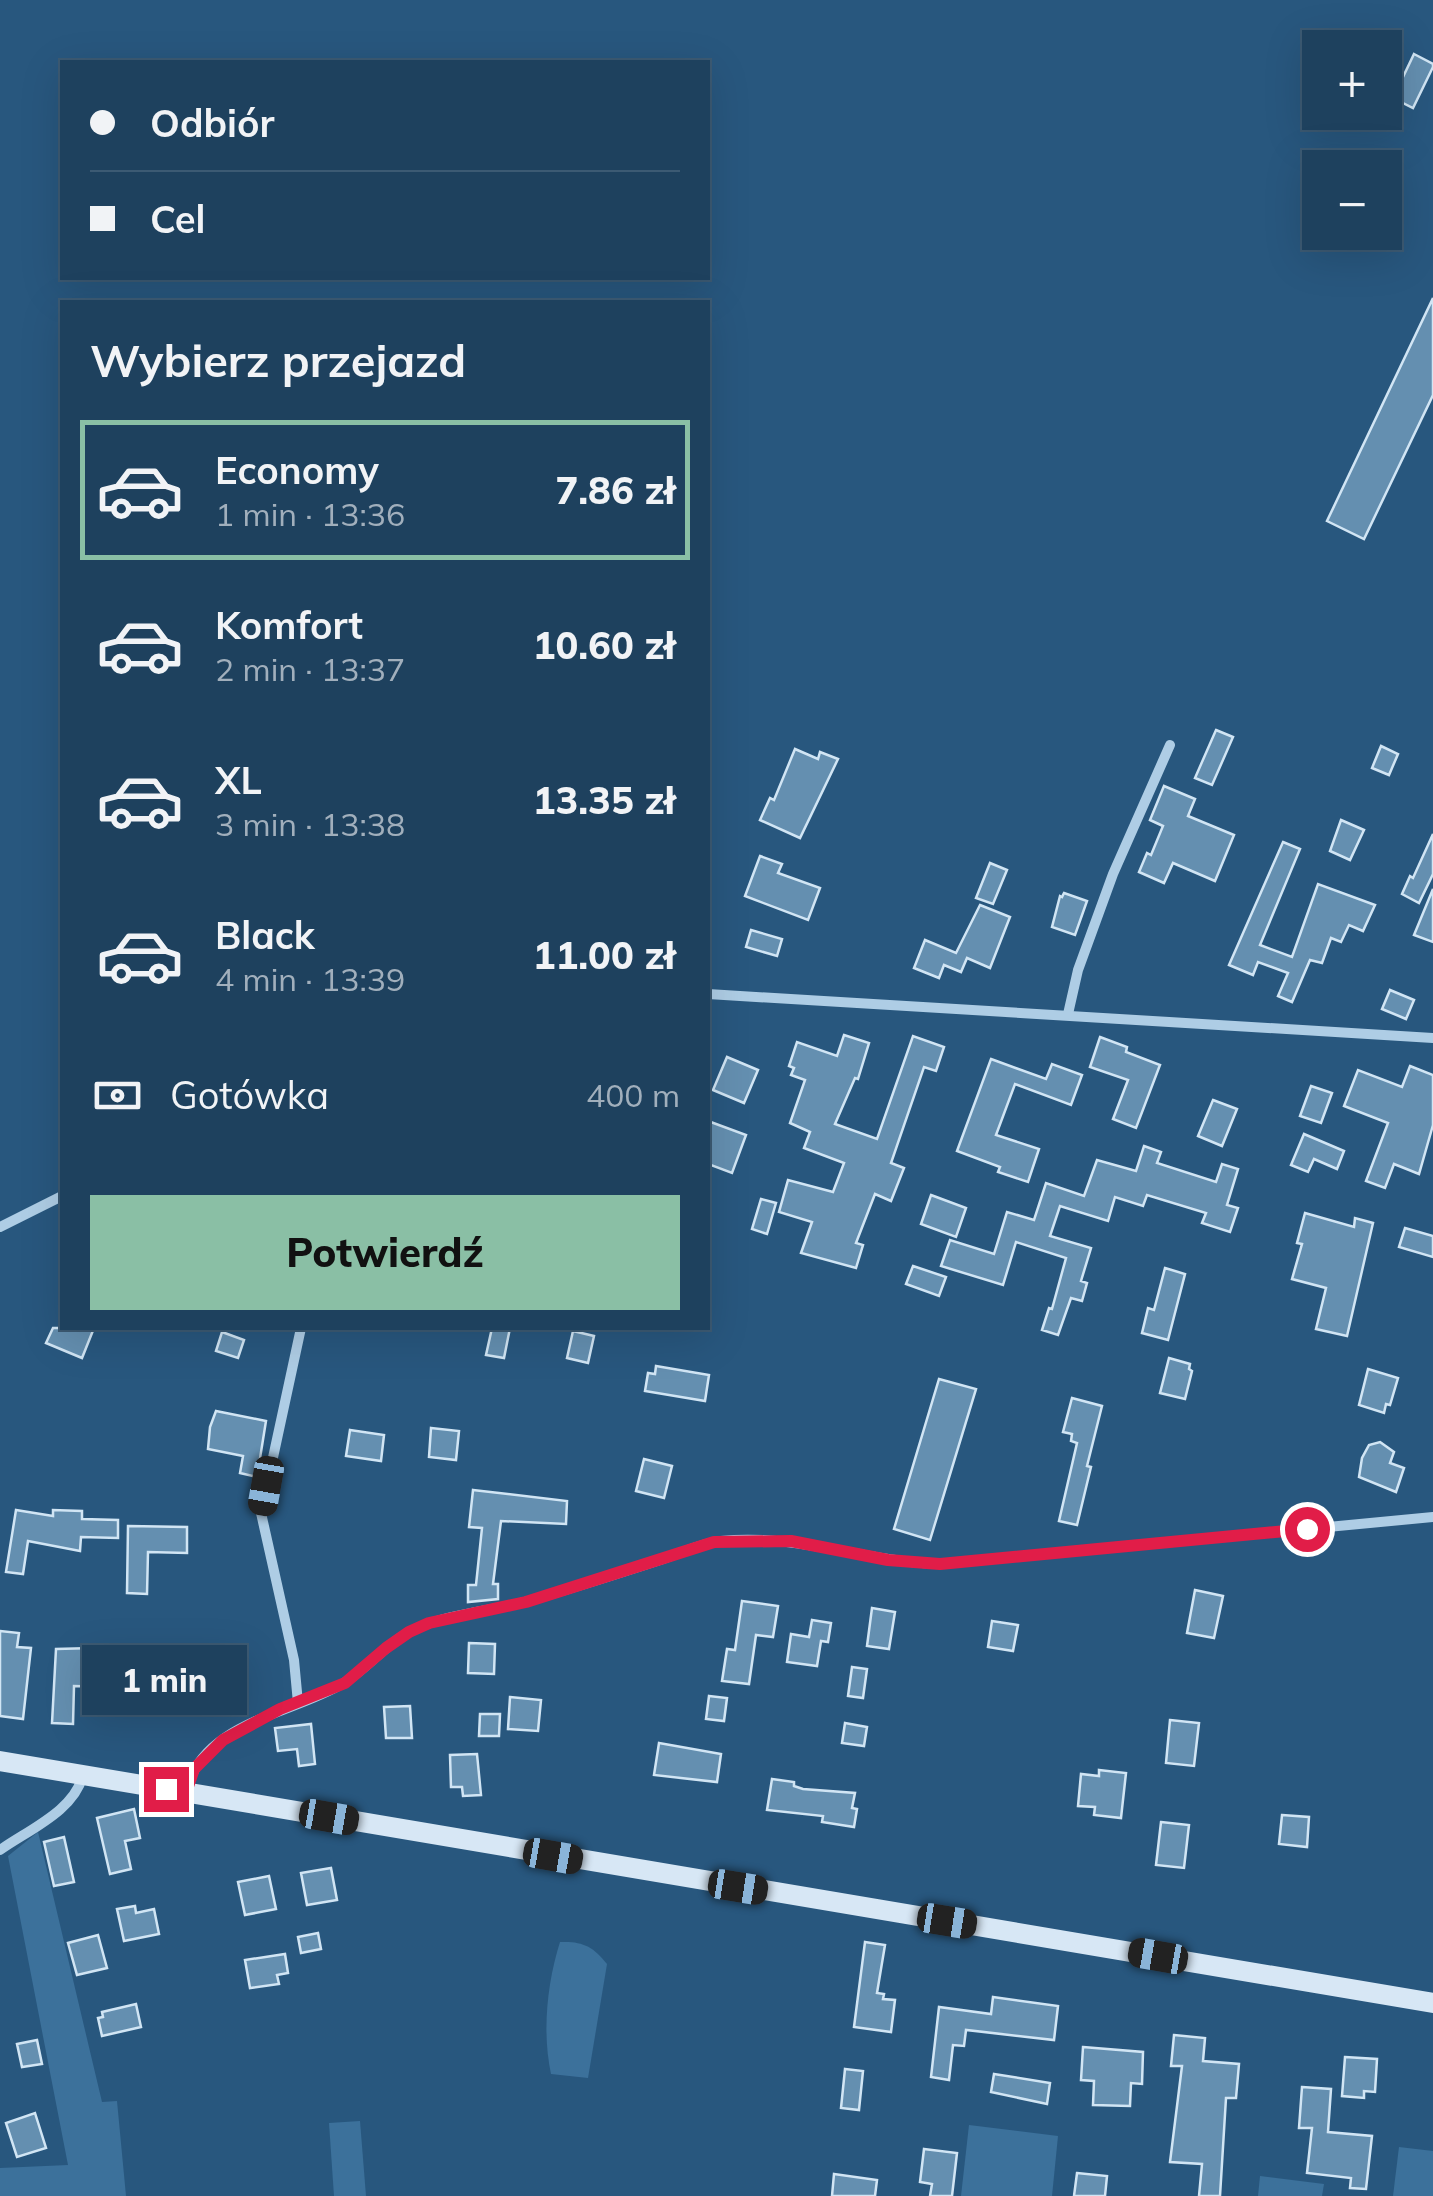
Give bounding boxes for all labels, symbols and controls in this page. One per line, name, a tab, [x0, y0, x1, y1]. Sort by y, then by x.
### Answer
map controls	[1302, 30, 1402, 250]
button: +	[1302, 30, 1402, 130]
text: Odbiór	[150, 99, 274, 147]
button: −	[1302, 150, 1402, 250]
text: Cel	[150, 195, 205, 243]
text: Wybierz przejazd	[90, 332, 466, 388]
icon: car	[95, 445, 185, 535]
text: Economy	[215, 446, 379, 494]
text: 7.86 zł	[555, 466, 675, 514]
text: 1 min · 13:36	[215, 494, 405, 534]
icon: car	[95, 600, 185, 690]
text: Komfort	[215, 601, 363, 649]
text: 10.60 zł	[533, 621, 675, 669]
text: 2 min · 13:37	[215, 649, 405, 689]
icon: car	[95, 755, 185, 845]
text: XL	[215, 756, 262, 804]
text: 13.35 zł	[533, 776, 675, 824]
text: 3 min · 13:38	[215, 804, 405, 844]
icon: car	[95, 910, 185, 1000]
text: Black	[215, 911, 315, 959]
text: 11.00 zł	[533, 931, 675, 979]
text: 4 min · 13:39	[215, 959, 405, 999]
icon: cash	[90, 1068, 145, 1123]
text: Gotówka	[170, 1071, 329, 1119]
text: 400 m	[586, 1075, 680, 1115]
button: Potwierdź	[90, 1195, 680, 1310]
car	[246, 1454, 286, 1518]
route start	[1285, 1507, 1330, 1552]
callout: 1 min	[84, 1644, 248, 1714]
text: 1 min	[122, 1660, 207, 1700]
route end	[144, 1767, 189, 1812]
car	[297, 1797, 361, 1837]
car	[521, 1836, 585, 1876]
car	[706, 1867, 770, 1907]
car	[915, 1901, 979, 1941]
car	[1126, 1936, 1190, 1976]

